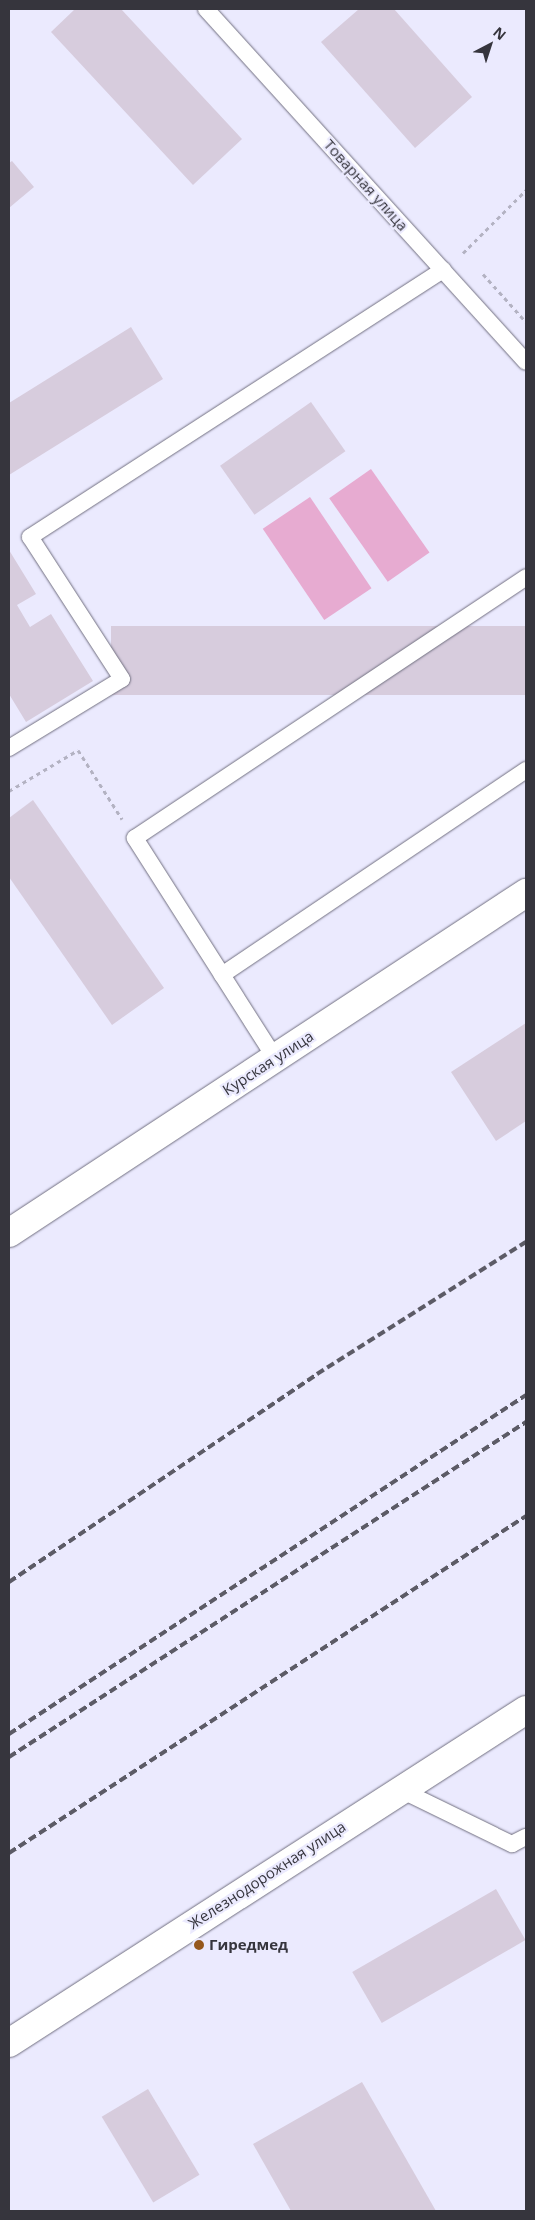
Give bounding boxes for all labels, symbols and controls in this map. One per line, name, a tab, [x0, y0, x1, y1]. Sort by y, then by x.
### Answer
north arrow	[465, 20, 515, 70]
text: N	[489, 22, 510, 44]
street label: Товарная улица	[320, 136, 412, 234]
street label: Курская улица	[219, 1027, 317, 1099]
street label: Железнодорожная улица	[185, 1817, 349, 1933]
place label: Гиредмед	[209, 1936, 288, 1954]
marker: Гиредмед	[193, 1939, 205, 1951]

